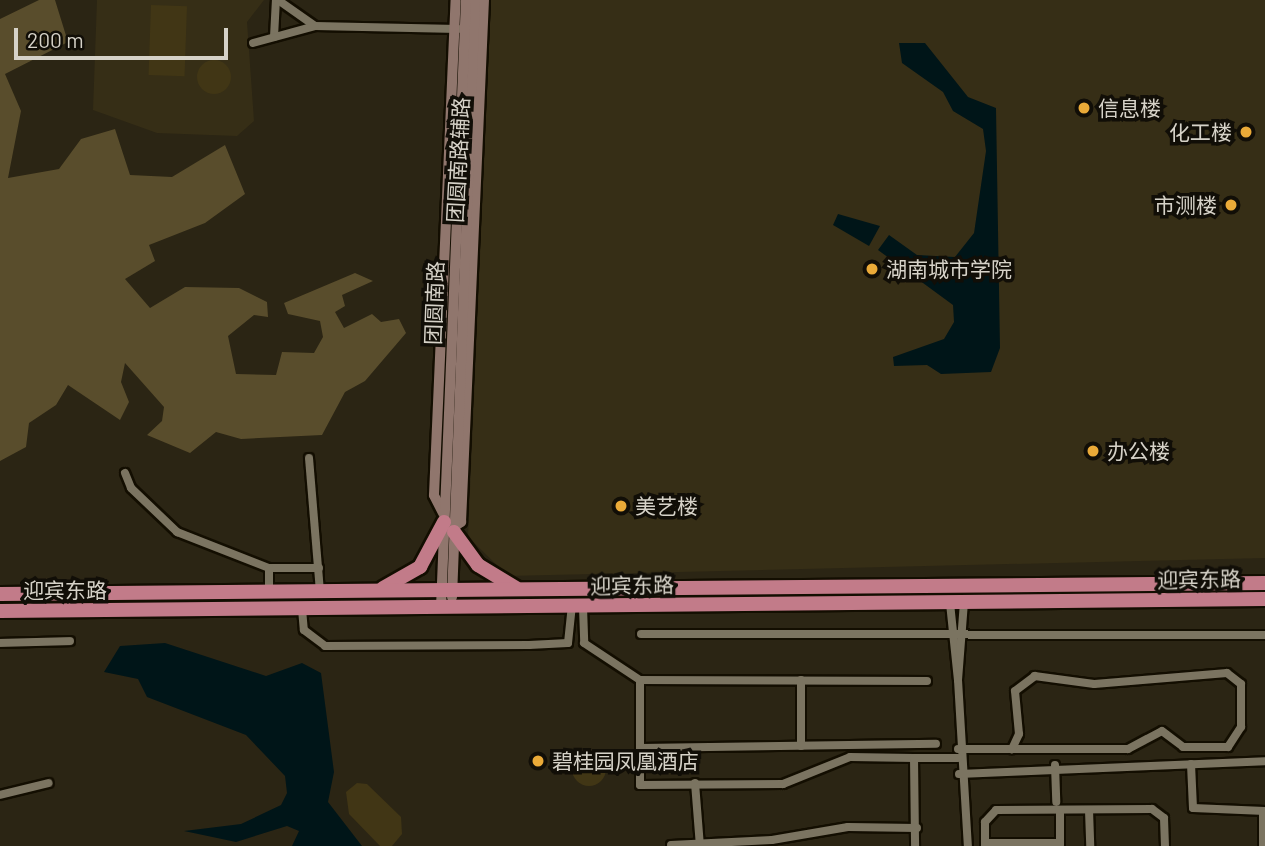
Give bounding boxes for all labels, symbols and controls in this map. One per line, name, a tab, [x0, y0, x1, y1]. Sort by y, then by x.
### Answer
scale bar	[18, 14, 231, 58]
text: 200 m	[27, 27, 84, 52]
place label: 信息楼	[1098, 95, 1161, 121]
street label: 团圆南路辅路	[442, 96, 474, 224]
marker: 信息楼	[1076, 100, 1092, 116]
place label: 化工楼	[1169, 119, 1232, 145]
marker: 化工楼	[1238, 124, 1254, 140]
place label: 市测楼	[1154, 192, 1217, 218]
marker: 市测楼	[1223, 197, 1239, 213]
place label: 湖南城市学院	[886, 256, 1012, 282]
street label: 团圆南路	[420, 261, 448, 345]
marker: 湖南城市学院	[864, 261, 880, 277]
place label: 办公楼	[1107, 438, 1170, 464]
marker: 办公楼	[1085, 443, 1101, 459]
place label: 美艺楼	[635, 493, 698, 519]
marker: 美艺楼	[613, 498, 629, 514]
street label: 迎宾东路	[1157, 566, 1241, 592]
street label: 迎宾东路	[590, 572, 674, 598]
street label: 迎宾东路	[23, 577, 107, 603]
place label: 碧桂园凤凰酒店	[552, 748, 699, 774]
marker: 碧桂园凤凰酒店	[530, 753, 546, 769]

